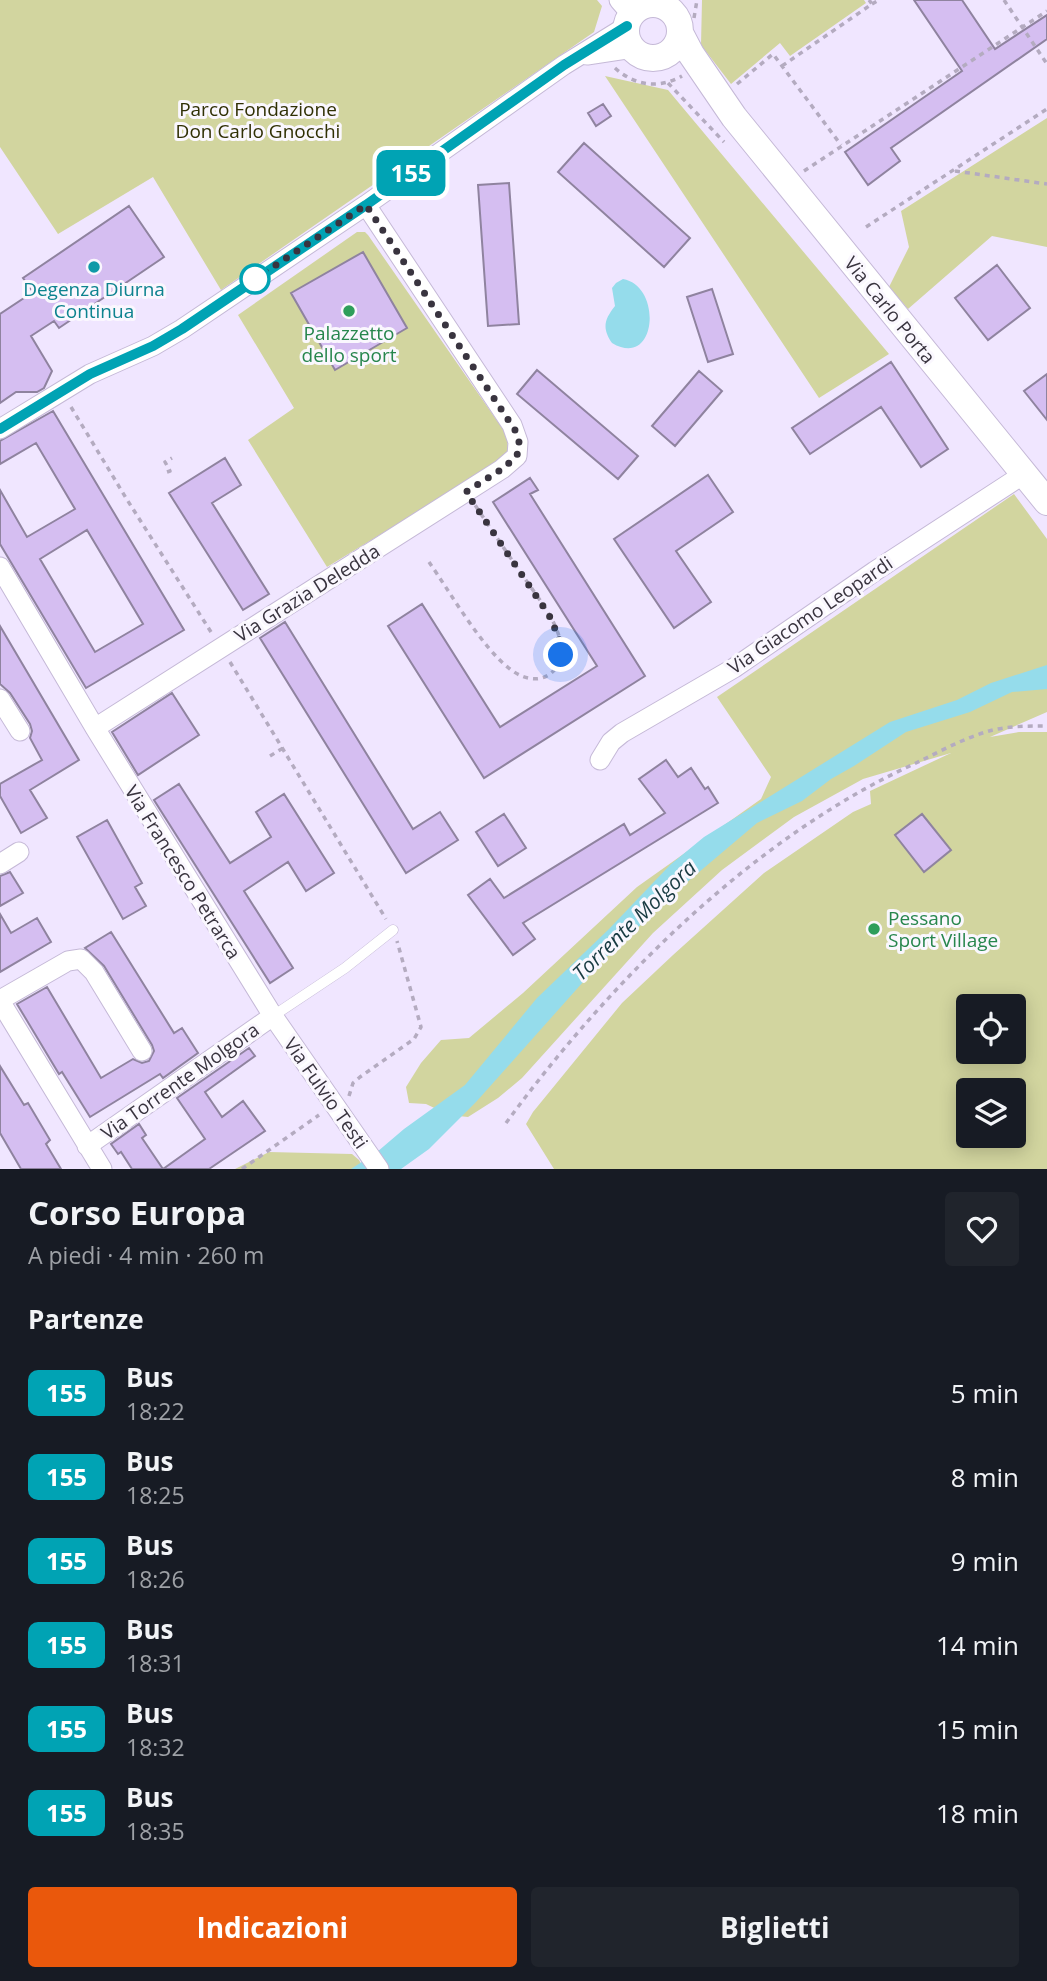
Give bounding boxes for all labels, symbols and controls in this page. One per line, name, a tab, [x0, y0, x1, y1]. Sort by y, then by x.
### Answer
park label: Parco Fondazione Don Carlo Gnocchi	[176, 96, 340, 144]
line badge: 155	[371, 150, 451, 196]
text: 155	[390, 156, 432, 189]
street label: Via Carlo Porta	[839, 251, 941, 369]
marker: Degenza Diurna Continua	[86, 259, 102, 275]
unlabelled marker	[240, 264, 270, 294]
place label: Degenza Diurna Continua	[23, 276, 165, 324]
marker: Palazzetto dello sport	[341, 303, 357, 319]
place label: Palazzetto dello sport	[302, 320, 397, 368]
street label: Via Grazia Deledda	[229, 538, 385, 648]
street label: Via Giacomo Leopardi	[722, 550, 898, 680]
your location	[543, 637, 578, 672]
street label: Via Francesco Petrarca	[119, 780, 247, 964]
water label: Torrente Molgora	[566, 854, 702, 986]
place label: Pessano Sport Village	[888, 905, 998, 953]
marker: Pessano Sport Village	[866, 921, 882, 937]
map controls	[956, 994, 1026, 1148]
button: locate	[956, 994, 1026, 1064]
street label: Via Torrente Molgora	[96, 1017, 264, 1145]
street label: Via Fulvio Testi	[278, 1032, 374, 1154]
button: layers	[956, 1078, 1026, 1148]
text: Corso Europa	[28, 1190, 246, 1235]
button: heart	[945, 1192, 1019, 1266]
text: A piedi · 4 min · 260 m	[28, 1239, 264, 1271]
text: Partenze	[28, 1301, 144, 1337]
text: Bus	[126, 1359, 173, 1395]
text: 5 min	[951, 1375, 1019, 1411]
text: 155	[46, 1376, 87, 1409]
text: 18:22	[126, 1395, 185, 1427]
text: Bus	[126, 1443, 173, 1479]
text: 8 min	[951, 1459, 1019, 1495]
text: 155	[46, 1460, 87, 1493]
text: 18:25	[126, 1479, 185, 1511]
text: Bus	[126, 1527, 173, 1563]
text: 9 min	[951, 1543, 1019, 1579]
text: 155	[46, 1544, 87, 1577]
text: 18:26	[126, 1563, 185, 1595]
text: Bus	[126, 1611, 173, 1647]
text: 14 min	[936, 1627, 1019, 1663]
text: 155	[46, 1628, 87, 1661]
text: 18:31	[126, 1647, 185, 1679]
text: Bus	[126, 1695, 173, 1731]
text: 15 min	[936, 1711, 1019, 1747]
text: 155	[46, 1712, 87, 1745]
text: 18:32	[126, 1731, 185, 1763]
text: Bus	[126, 1779, 173, 1815]
text: 18 min	[936, 1795, 1019, 1831]
text: 155	[46, 1796, 87, 1829]
text: 18:35	[126, 1815, 185, 1847]
button: Indicazioni	[28, 1887, 517, 1967]
button: Biglietti	[531, 1887, 1019, 1967]

